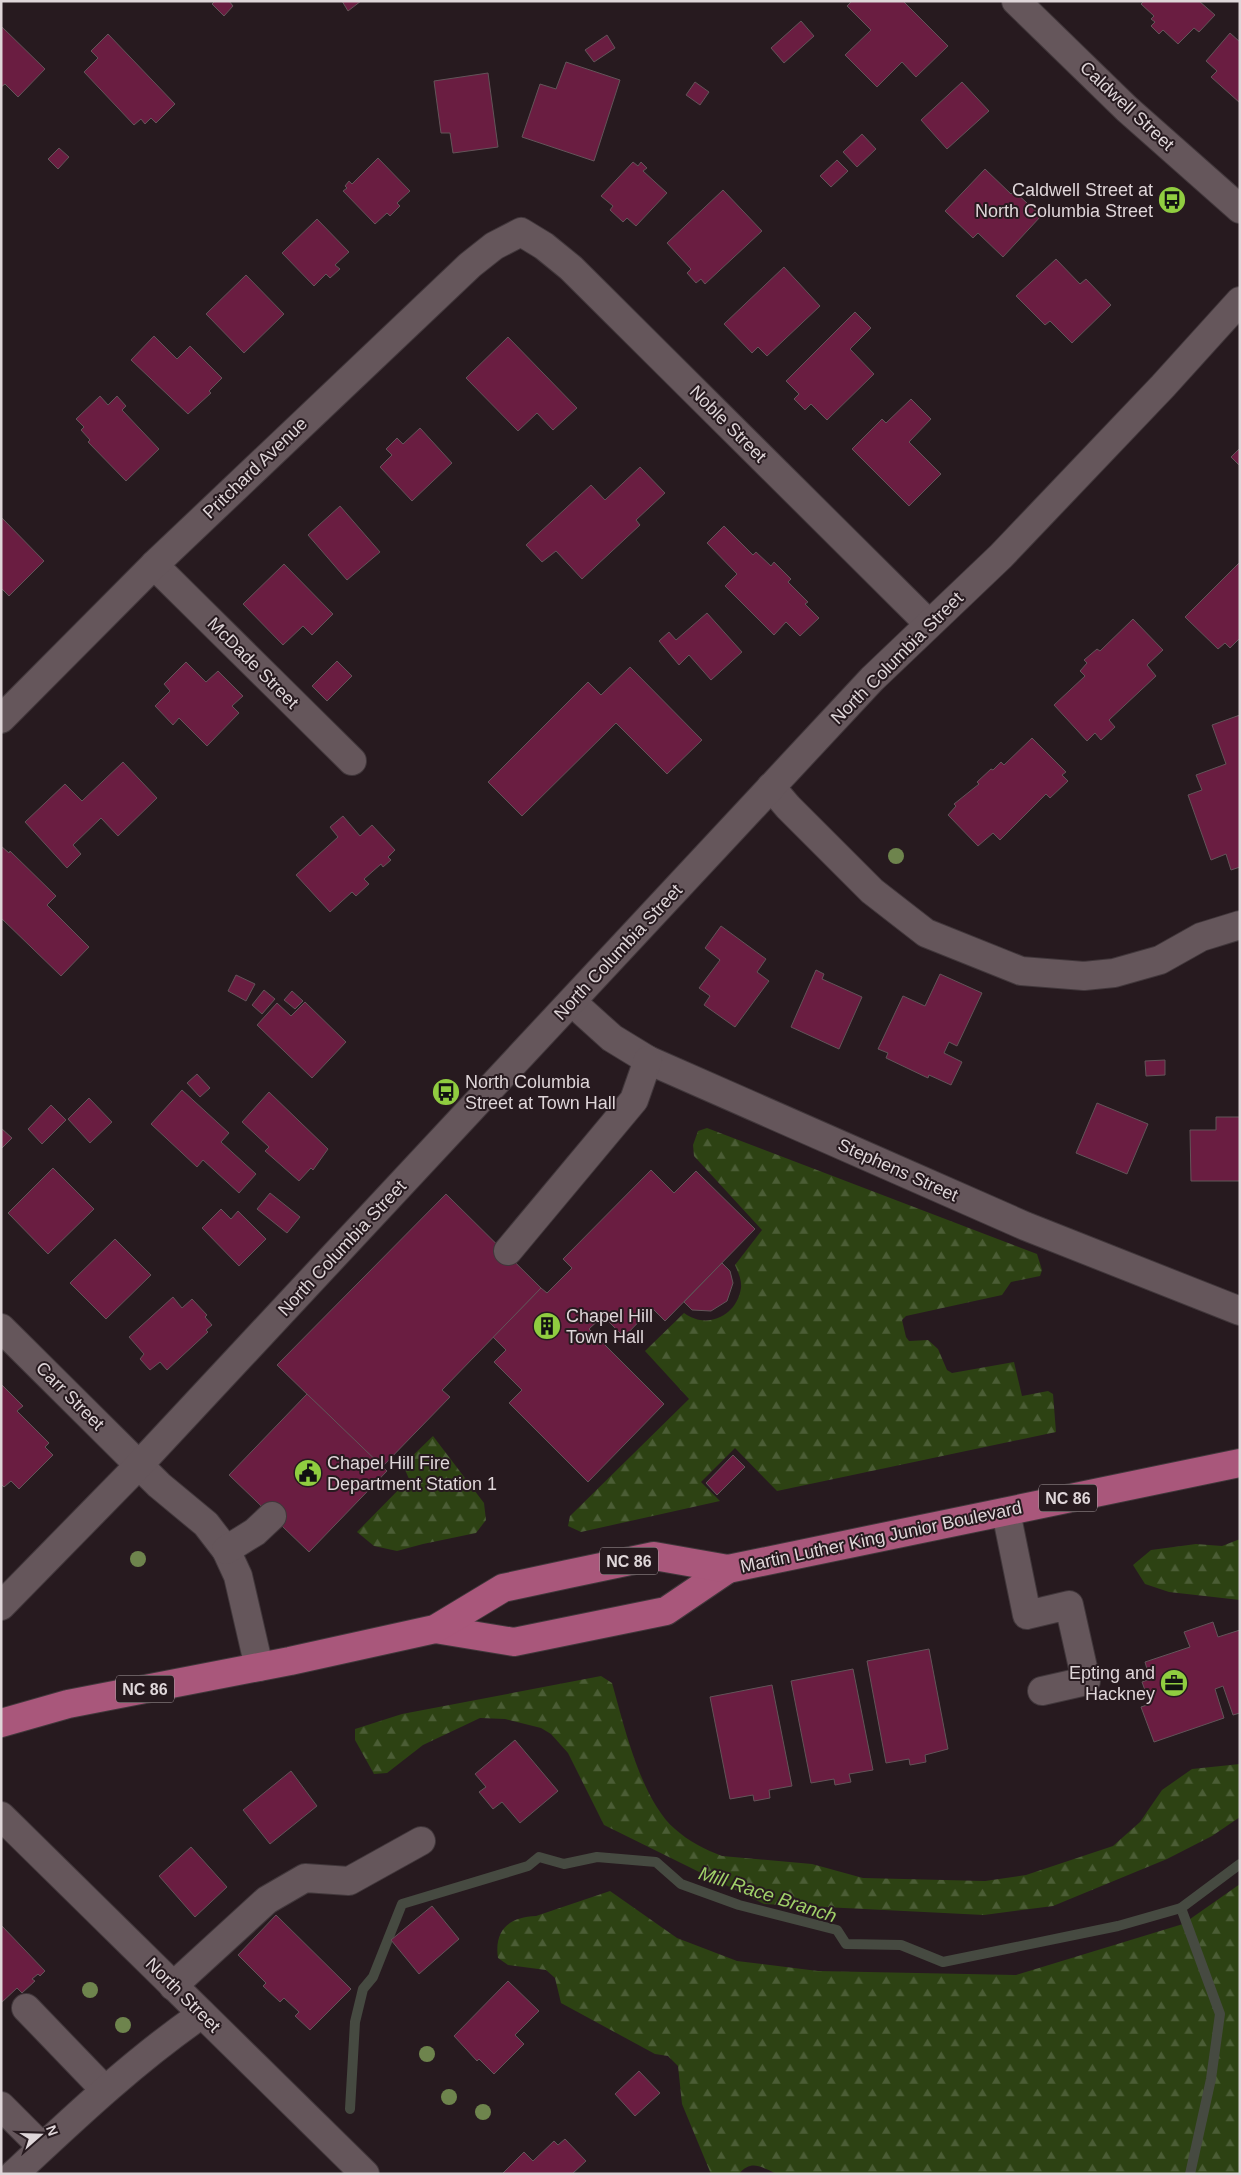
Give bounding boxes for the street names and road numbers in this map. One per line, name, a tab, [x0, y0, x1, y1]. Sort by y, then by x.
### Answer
street label: Caldwell Street	[1076, 57, 1178, 155]
street label: Noble Street	[686, 382, 770, 466]
street label: Pritchard Avenue	[199, 413, 311, 523]
street label: North Columbia Street	[827, 588, 967, 728]
street label: McDade Street	[203, 613, 303, 713]
street label: North Columbia Street	[550, 880, 686, 1024]
street label: Stephens Street	[835, 1135, 961, 1205]
street label: North Columbia Street	[274, 1176, 410, 1320]
street label: Carr Street	[32, 1358, 108, 1434]
road number: NC 86	[1039, 1485, 1097, 1512]
street label: Martin Luther King Junior Boulevard	[738, 1497, 1024, 1577]
road number: NC 86	[600, 1548, 658, 1574]
road number: NC 86	[116, 1676, 174, 1702]
street label: North Street	[142, 1954, 224, 2036]

